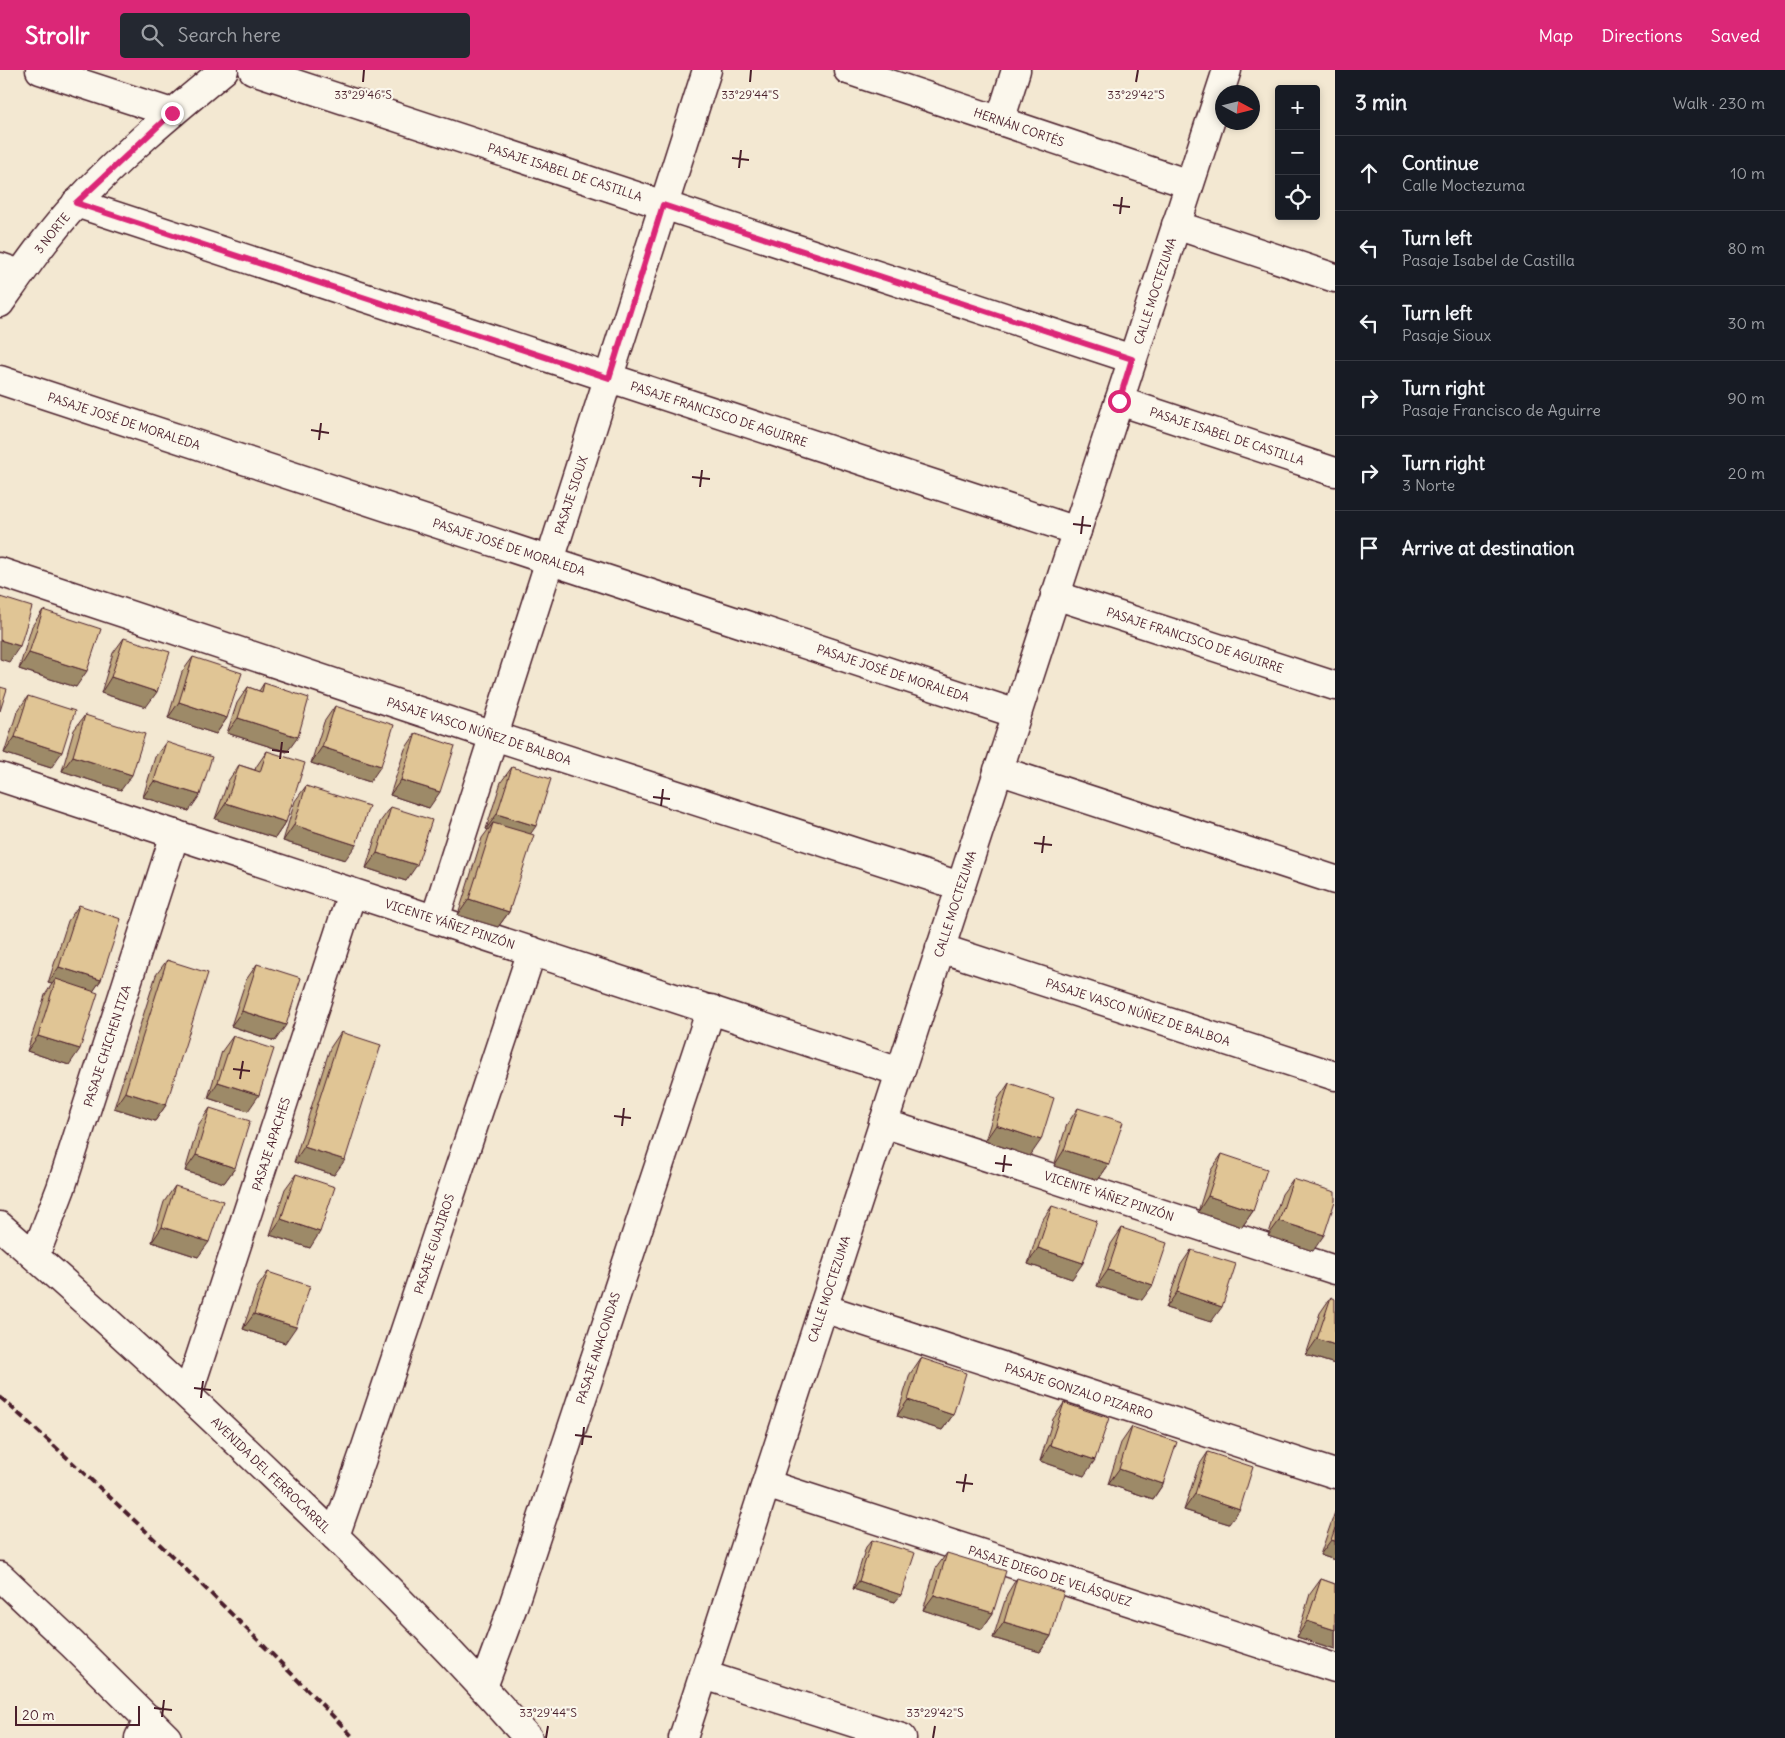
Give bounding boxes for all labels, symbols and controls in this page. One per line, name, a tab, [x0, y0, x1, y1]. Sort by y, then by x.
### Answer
search box	[120, 13, 470, 58]
text: Strollr	[25, 20, 90, 50]
icon: search	[138, 21, 166, 49]
text: Search here	[178, 23, 281, 47]
text: Map	[1538, 24, 1573, 47]
text: Directions	[1601, 24, 1683, 47]
text: Saved	[1711, 24, 1760, 47]
north arrow	[1215, 85, 1260, 130]
map controls	[1275, 85, 1320, 220]
button: +	[1275, 85, 1320, 130]
text: 33°29'46"S	[334, 87, 392, 102]
text: 33°29'44"S	[721, 87, 779, 102]
text: 33°29'42"S	[1107, 87, 1165, 102]
text: 3 min	[1355, 89, 1407, 116]
text: Walk · 230 m	[1673, 93, 1765, 113]
route end	[161, 102, 184, 125]
street label: HERNÁN CORTÉS	[972, 104, 1067, 150]
button: −	[1275, 130, 1320, 175]
street label: PASAJE ISABEL DE CASTILLA	[486, 140, 645, 204]
text: Continue	[1402, 151, 1479, 175]
icon: ahead	[1355, 159, 1383, 187]
text: 10 m	[1730, 163, 1765, 183]
button: locate	[1275, 175, 1320, 220]
text: Calle Moctezuma	[1402, 175, 1525, 195]
street label: 3 NORTE	[31, 210, 73, 256]
text: Turn left	[1402, 226, 1472, 250]
icon: left	[1355, 234, 1383, 262]
street label: CALLE MOCTEZUMA	[1131, 235, 1179, 346]
text: 80 m	[1727, 238, 1765, 258]
text: Pasaje Isabel de Castilla	[1402, 250, 1575, 270]
text: Turn left	[1402, 301, 1472, 325]
icon: left	[1355, 309, 1383, 337]
text: 30 m	[1728, 313, 1765, 333]
text: Pasaje Sioux	[1402, 325, 1491, 345]
text: Turn right	[1402, 376, 1485, 400]
street label: PASAJE FRANCISCO DE AGUIRRE	[628, 378, 810, 450]
icon: right	[1355, 384, 1383, 412]
text: 90 m	[1727, 388, 1765, 408]
street label: PASAJE JOSÉ DE MORALEDA	[46, 389, 203, 453]
route start	[1108, 390, 1131, 413]
text: Pasaje Francisco de Aguirre	[1402, 400, 1601, 420]
street label: PASAJE ISABEL DE CASTILLA	[1148, 404, 1307, 468]
text: Turn right	[1402, 451, 1485, 475]
street label: PASAJE SIOUX	[551, 453, 591, 536]
icon: right	[1355, 459, 1383, 487]
text: 20 m	[1728, 463, 1765, 483]
text: 3 Norte	[1402, 475, 1455, 495]
street label: PASAJE JOSÉ DE MORALEDA	[431, 515, 588, 579]
icon: arrive	[1355, 534, 1383, 562]
text: Arrive at destination	[1402, 536, 1575, 560]
street label: PASAJE FRANCISCO DE AGUIRRE	[1104, 604, 1286, 676]
street label: PASAJE JOSÉ DE MORALEDA	[815, 641, 972, 705]
street label: PASAJE VASCO NÚÑEZ DE BALBOA	[385, 694, 573, 768]
street label: CALLE MOCTEZUMA	[931, 848, 979, 959]
street label: VICENTE YÁÑEZ PINZÓN	[383, 896, 517, 952]
street label: PASAJE VASCO NÚÑEZ DE BALBOA	[1044, 975, 1232, 1049]
street label: PASAJE CHICHEN ITZA	[80, 983, 134, 1109]
street label: PASAJE APACHES	[249, 1095, 293, 1193]
street label: VICENTE YÁÑEZ PINZÓN	[1042, 1168, 1176, 1224]
street label: PASAJE GUAJIROS	[411, 1192, 457, 1296]
street label: CALLE MOCTEZUMA	[805, 1233, 853, 1344]
street label: PASAJE ANACONDAS	[573, 1290, 623, 1406]
street label: PASAJE GONZALO PIZARRO	[1003, 1360, 1155, 1422]
street label: AVENIDA DEL FERROCARRIL	[208, 1414, 334, 1536]
street label: PASAJE DIEGO DE VELÁSQUEZ	[966, 1542, 1134, 1610]
scale bar	[15, 1703, 140, 1726]
text: 33°29'44"S	[519, 1705, 577, 1720]
text: 33°29'42"S	[906, 1705, 964, 1720]
text: 20 m	[22, 1706, 55, 1724]

